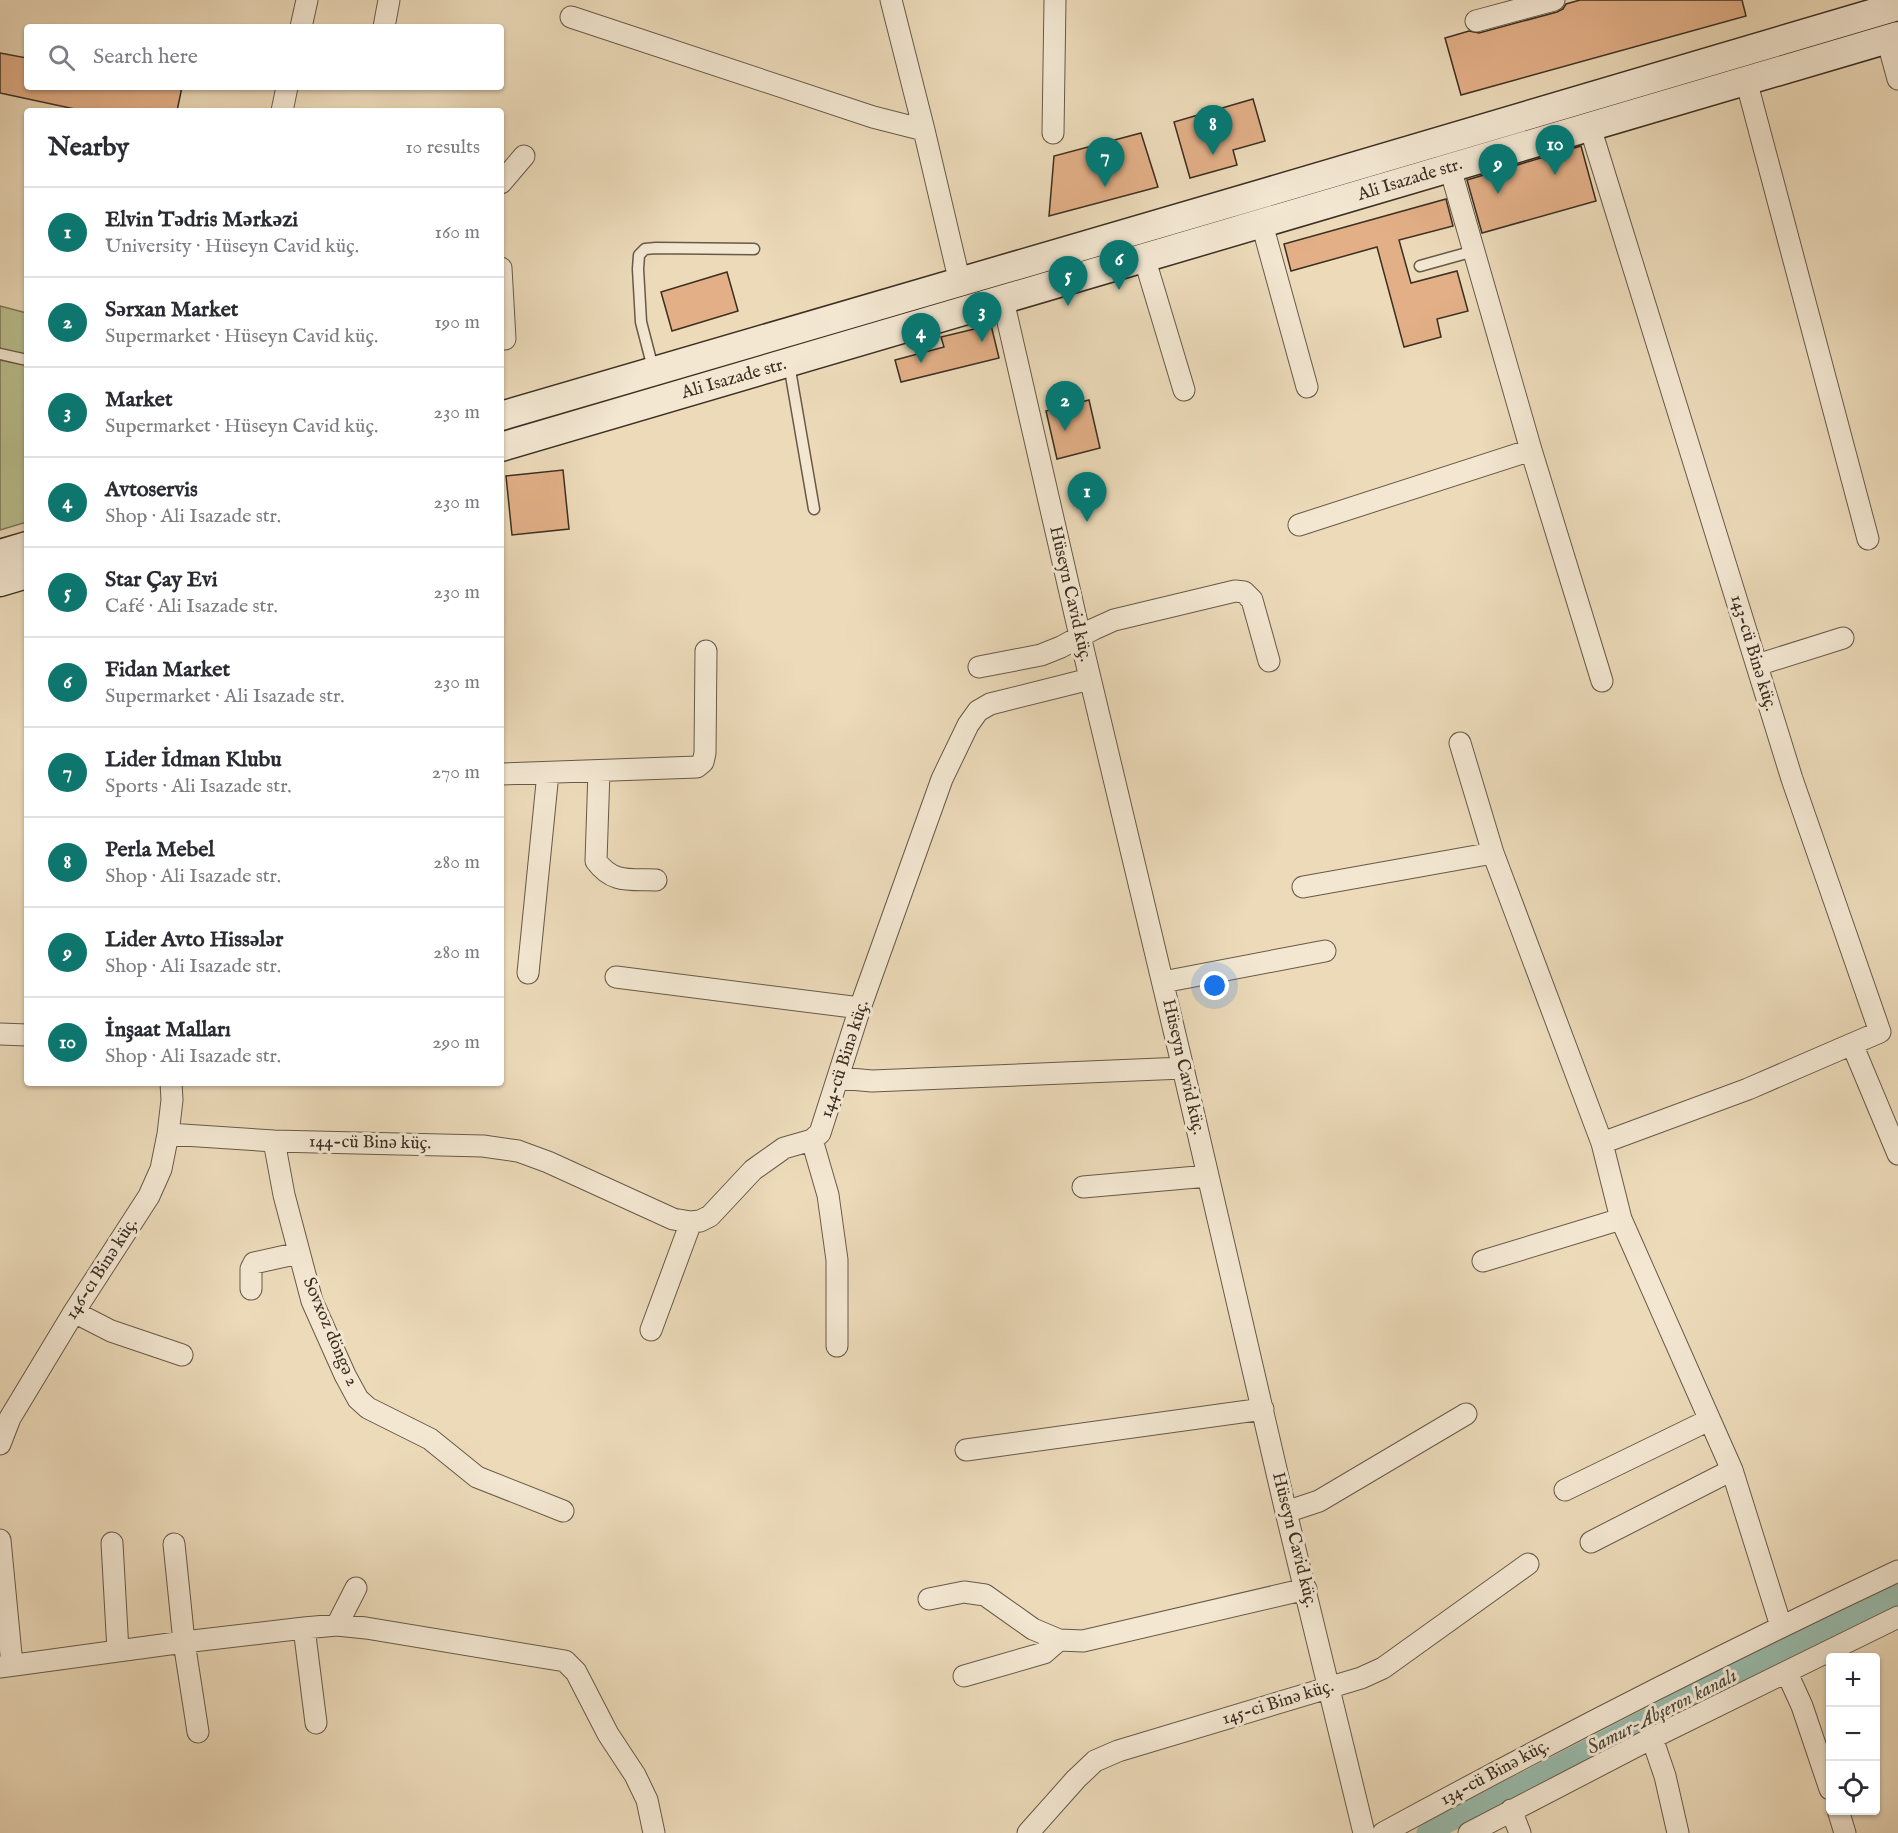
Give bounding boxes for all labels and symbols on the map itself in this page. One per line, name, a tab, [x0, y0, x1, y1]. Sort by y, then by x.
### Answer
pin: 8	[1194, 106, 1232, 155]
pin: 10	[1536, 126, 1574, 175]
pin: 7	[1086, 138, 1124, 187]
pin: 9	[1478, 144, 1518, 194]
street label: Ali Isazade str.	[1354, 153, 1465, 207]
pin: 6	[1100, 240, 1138, 290]
pin: 5	[1048, 256, 1088, 306]
pin: 3	[962, 292, 1002, 342]
pin: 4	[902, 314, 940, 363]
street label: Ali Isazade str.	[678, 353, 789, 405]
pin: 2	[1046, 382, 1084, 431]
pin: 1	[1068, 472, 1106, 522]
street label: Hüseyn Cavid küç.	[1043, 524, 1097, 664]
street label: 143-cü Binə küç.	[1724, 592, 1782, 714]
your location	[1200, 971, 1229, 1000]
street label: 144-cü Binə küç.	[815, 997, 875, 1121]
street label: Hüseyn Cavid küç.	[1156, 997, 1210, 1137]
street label: 144-cü Binə küç.	[309, 1130, 431, 1156]
street label: 146-cı Binə küç.	[61, 1214, 143, 1324]
street label: Sovxoz döngə 2	[297, 1274, 363, 1390]
street label: Hüseyn Cavid küç.	[1266, 1470, 1322, 1610]
water label: Samur-Abşeron kanalı	[1583, 1663, 1741, 1761]
street label: 145-ci Binə küç.	[1219, 1675, 1337, 1731]
street label: 134-cü Binə küç.	[1436, 1735, 1554, 1811]

